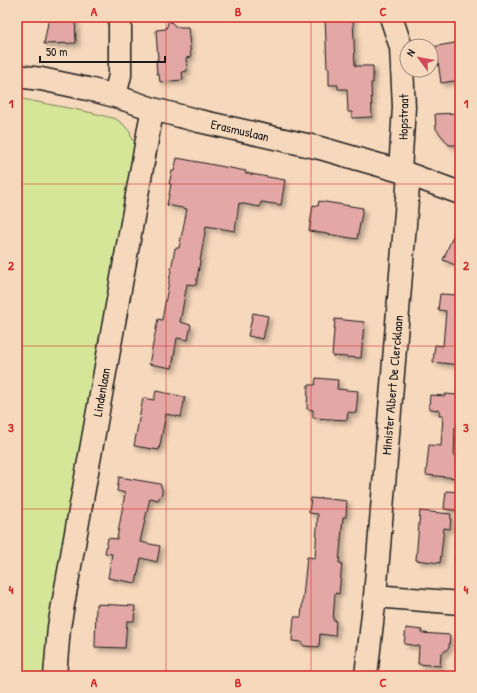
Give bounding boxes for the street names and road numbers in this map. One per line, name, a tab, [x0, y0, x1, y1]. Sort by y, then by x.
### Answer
street label: Hopstraat	[394, 93, 412, 140]
street label: Erasmuslaan	[209, 115, 271, 145]
street label: Minister Albert De Clercklaan	[377, 314, 407, 455]
street label: Lindenlaan	[88, 366, 114, 418]

